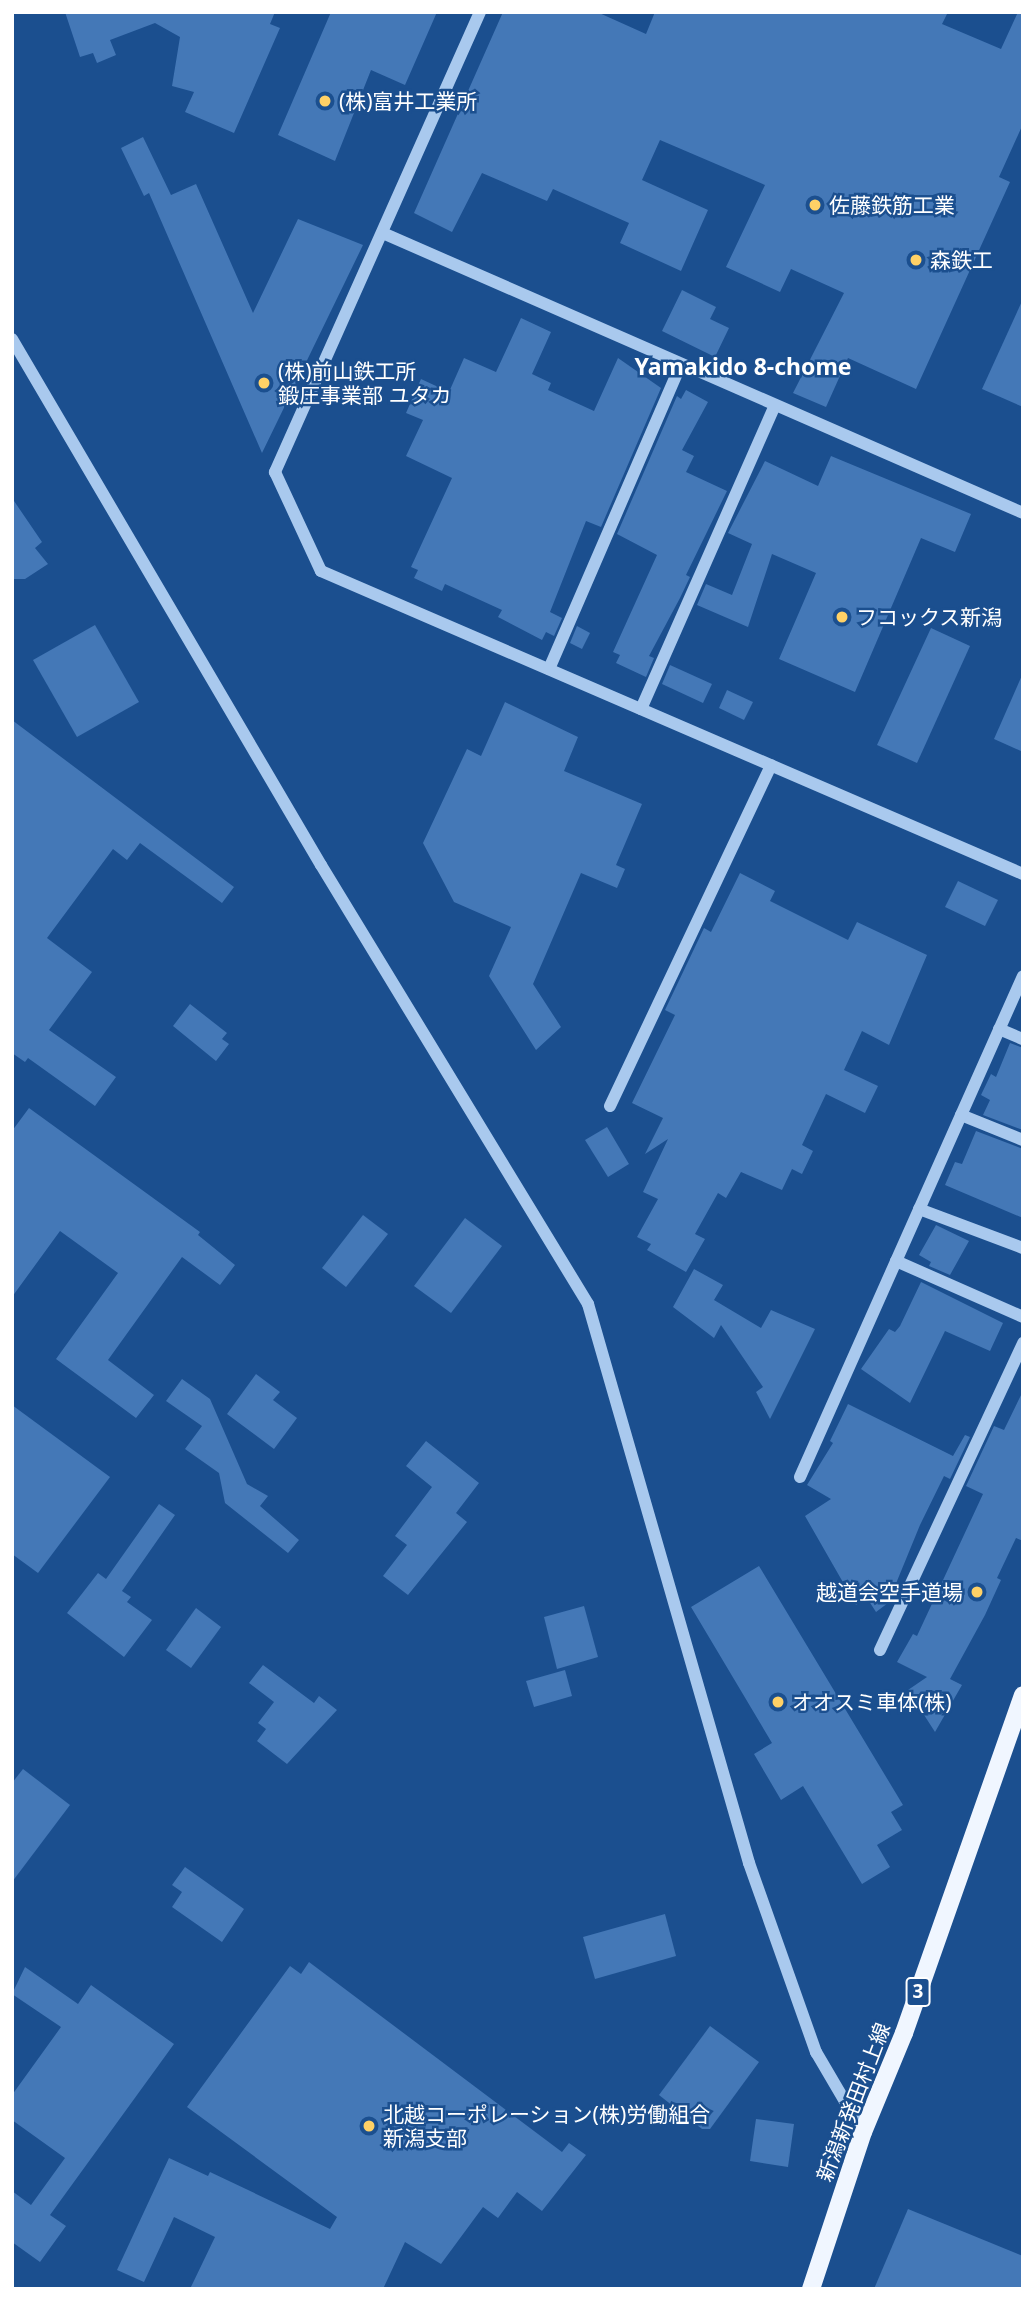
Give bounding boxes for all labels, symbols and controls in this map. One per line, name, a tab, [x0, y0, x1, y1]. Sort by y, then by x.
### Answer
place label: (株)富井工業所	[339, 88, 478, 114]
marker: (株)富井工業所	[317, 93, 333, 109]
place label: 佐藤鉄筋工業	[829, 192, 955, 218]
marker: 佐藤鉄筋工業	[807, 197, 823, 213]
place label: 森鉄工	[930, 247, 993, 273]
marker: 森鉄工	[908, 252, 924, 268]
district label: Yamakido 8-chome	[634, 352, 852, 380]
place label: (株)前山鉄工所 鍛圧事業部 ユタカ	[278, 358, 451, 408]
marker: (株)前山鉄工所 鍛圧事業部 ユタカ	[256, 375, 272, 391]
place label: フコックス新潟	[856, 604, 1003, 630]
marker: フコックス新潟	[834, 609, 850, 625]
place label: 越道会空手道場	[816, 1579, 963, 1605]
marker: 越道会空手道場	[969, 1584, 985, 1600]
place label: オオスミ車体(株)	[792, 1689, 952, 1715]
marker: オオスミ車体(株)	[770, 1694, 786, 1710]
road number: 3	[904, 1976, 932, 2008]
street label: 新潟新発田村上線	[811, 2019, 895, 2185]
place label: 北越コーポレーション(株)労働組合 新潟支部	[383, 2101, 711, 2151]
marker: 北越コーポレーション(株)労働組合 新潟支部	[361, 2118, 377, 2134]

